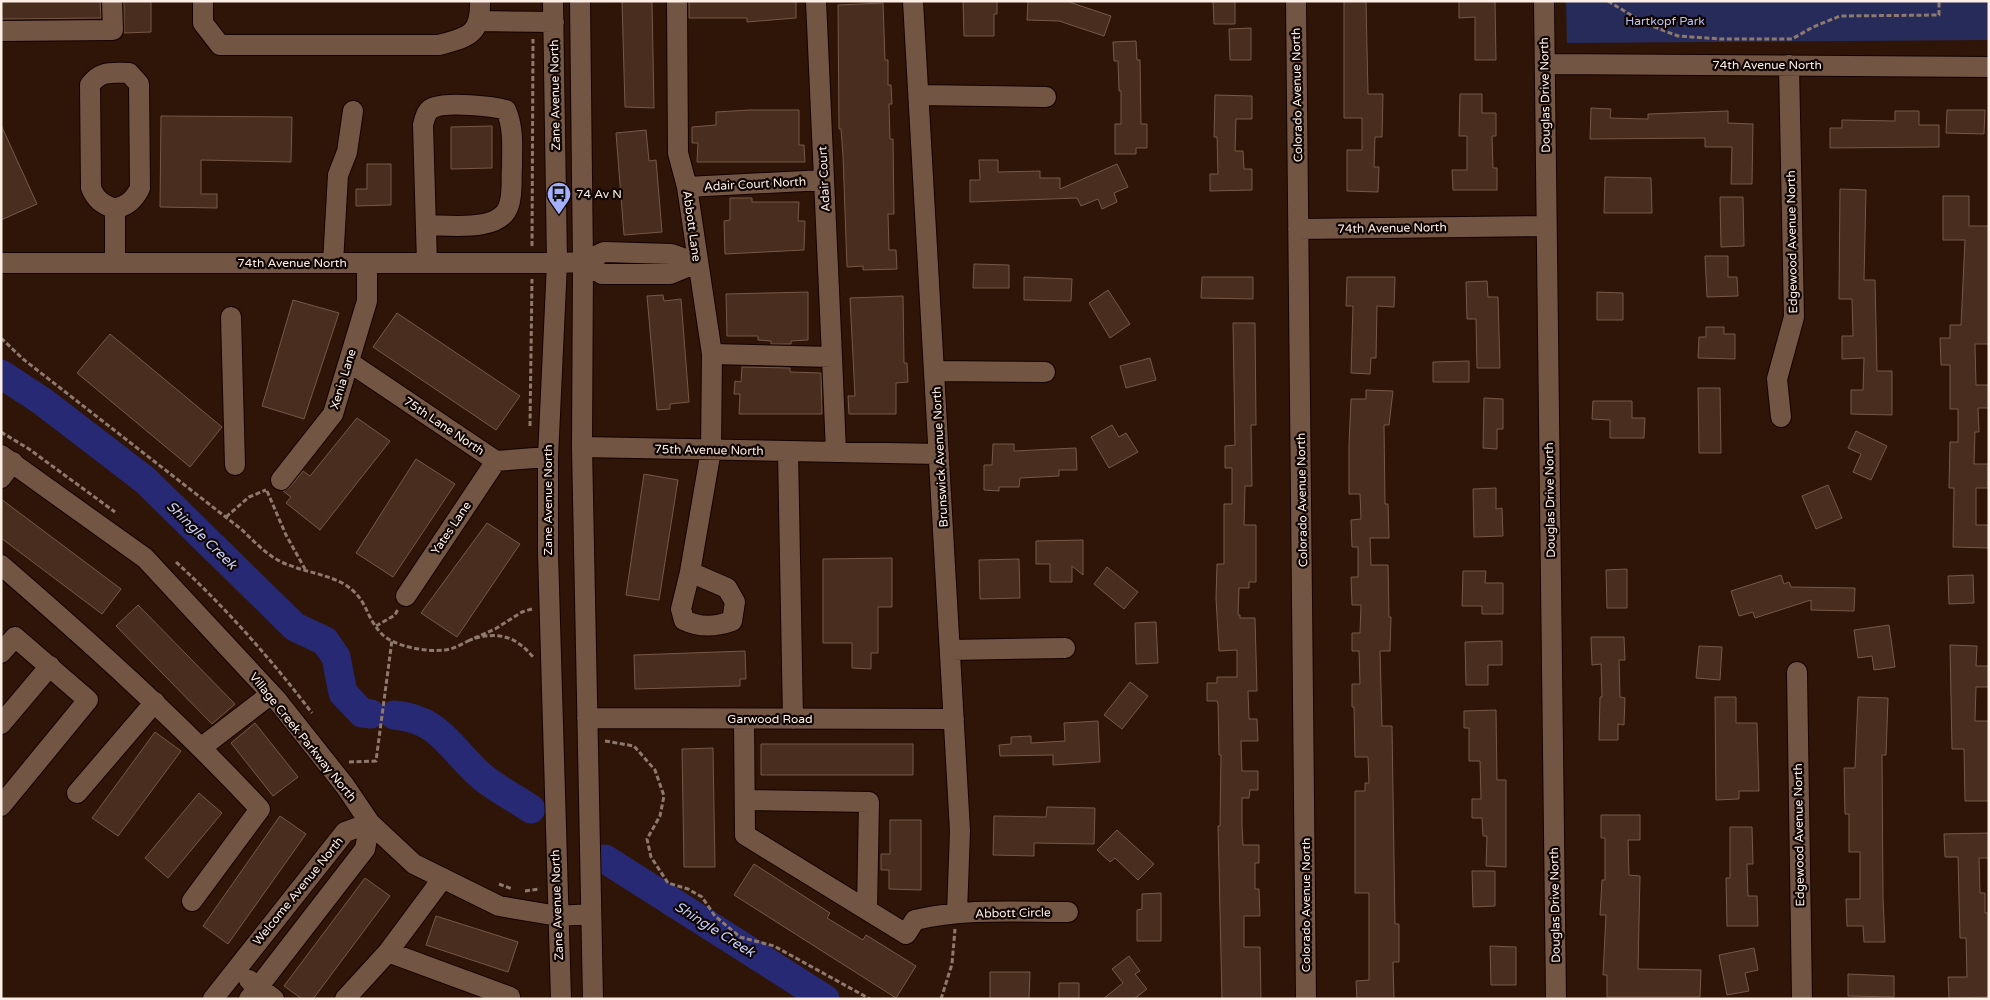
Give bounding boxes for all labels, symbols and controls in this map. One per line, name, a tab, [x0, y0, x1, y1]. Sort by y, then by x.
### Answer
park label: Hartkopf Park	[1625, 14, 1705, 28]
street label: Colorado Avenue North	[1289, 28, 1305, 162]
street label: Douglas Drive North	[1537, 37, 1553, 153]
street label: Zane Avenue North	[547, 39, 563, 151]
street label: 74th Avenue North	[1712, 58, 1822, 72]
street label: Adair Court	[815, 145, 833, 212]
street label: Edgewood Avenue North	[1784, 170, 1800, 314]
street label: Adair Court North	[704, 174, 806, 194]
bus stop icon: 74 Av N	[546, 181, 572, 215]
place label: 74 Av N	[576, 187, 622, 201]
street label: Abbott Lane	[680, 190, 704, 262]
street label: 74th Avenue North	[1337, 220, 1447, 236]
street label: 74th Avenue North	[237, 256, 347, 270]
street label: Xenia Lane	[327, 347, 359, 411]
street label: Brunswick Avenue North	[929, 386, 951, 528]
street label: 75th Lane North	[401, 394, 487, 458]
street label: Colorado Avenue North	[1294, 433, 1310, 567]
street label: 75th Avenue North	[654, 442, 764, 458]
street label: Douglas Drive North	[1542, 442, 1558, 558]
street label: Zane Avenue North	[541, 445, 555, 555]
water label: Shingle Creek	[163, 498, 241, 574]
street label: Yates Lane	[428, 499, 474, 557]
street label: Village Creek Parkway North	[247, 670, 359, 804]
street label: Garwood Road	[727, 712, 813, 726]
street label: Edgewood Avenue North	[1791, 763, 1807, 907]
street label: Welcome Avenue North	[250, 834, 346, 948]
street label: Colorado Avenue North	[1299, 838, 1313, 972]
street label: Douglas Drive North	[1547, 847, 1563, 963]
street label: Zane Avenue North	[548, 849, 566, 961]
water label: Shingle Creek	[672, 898, 759, 962]
street label: Abbott Circle	[975, 905, 1051, 921]

